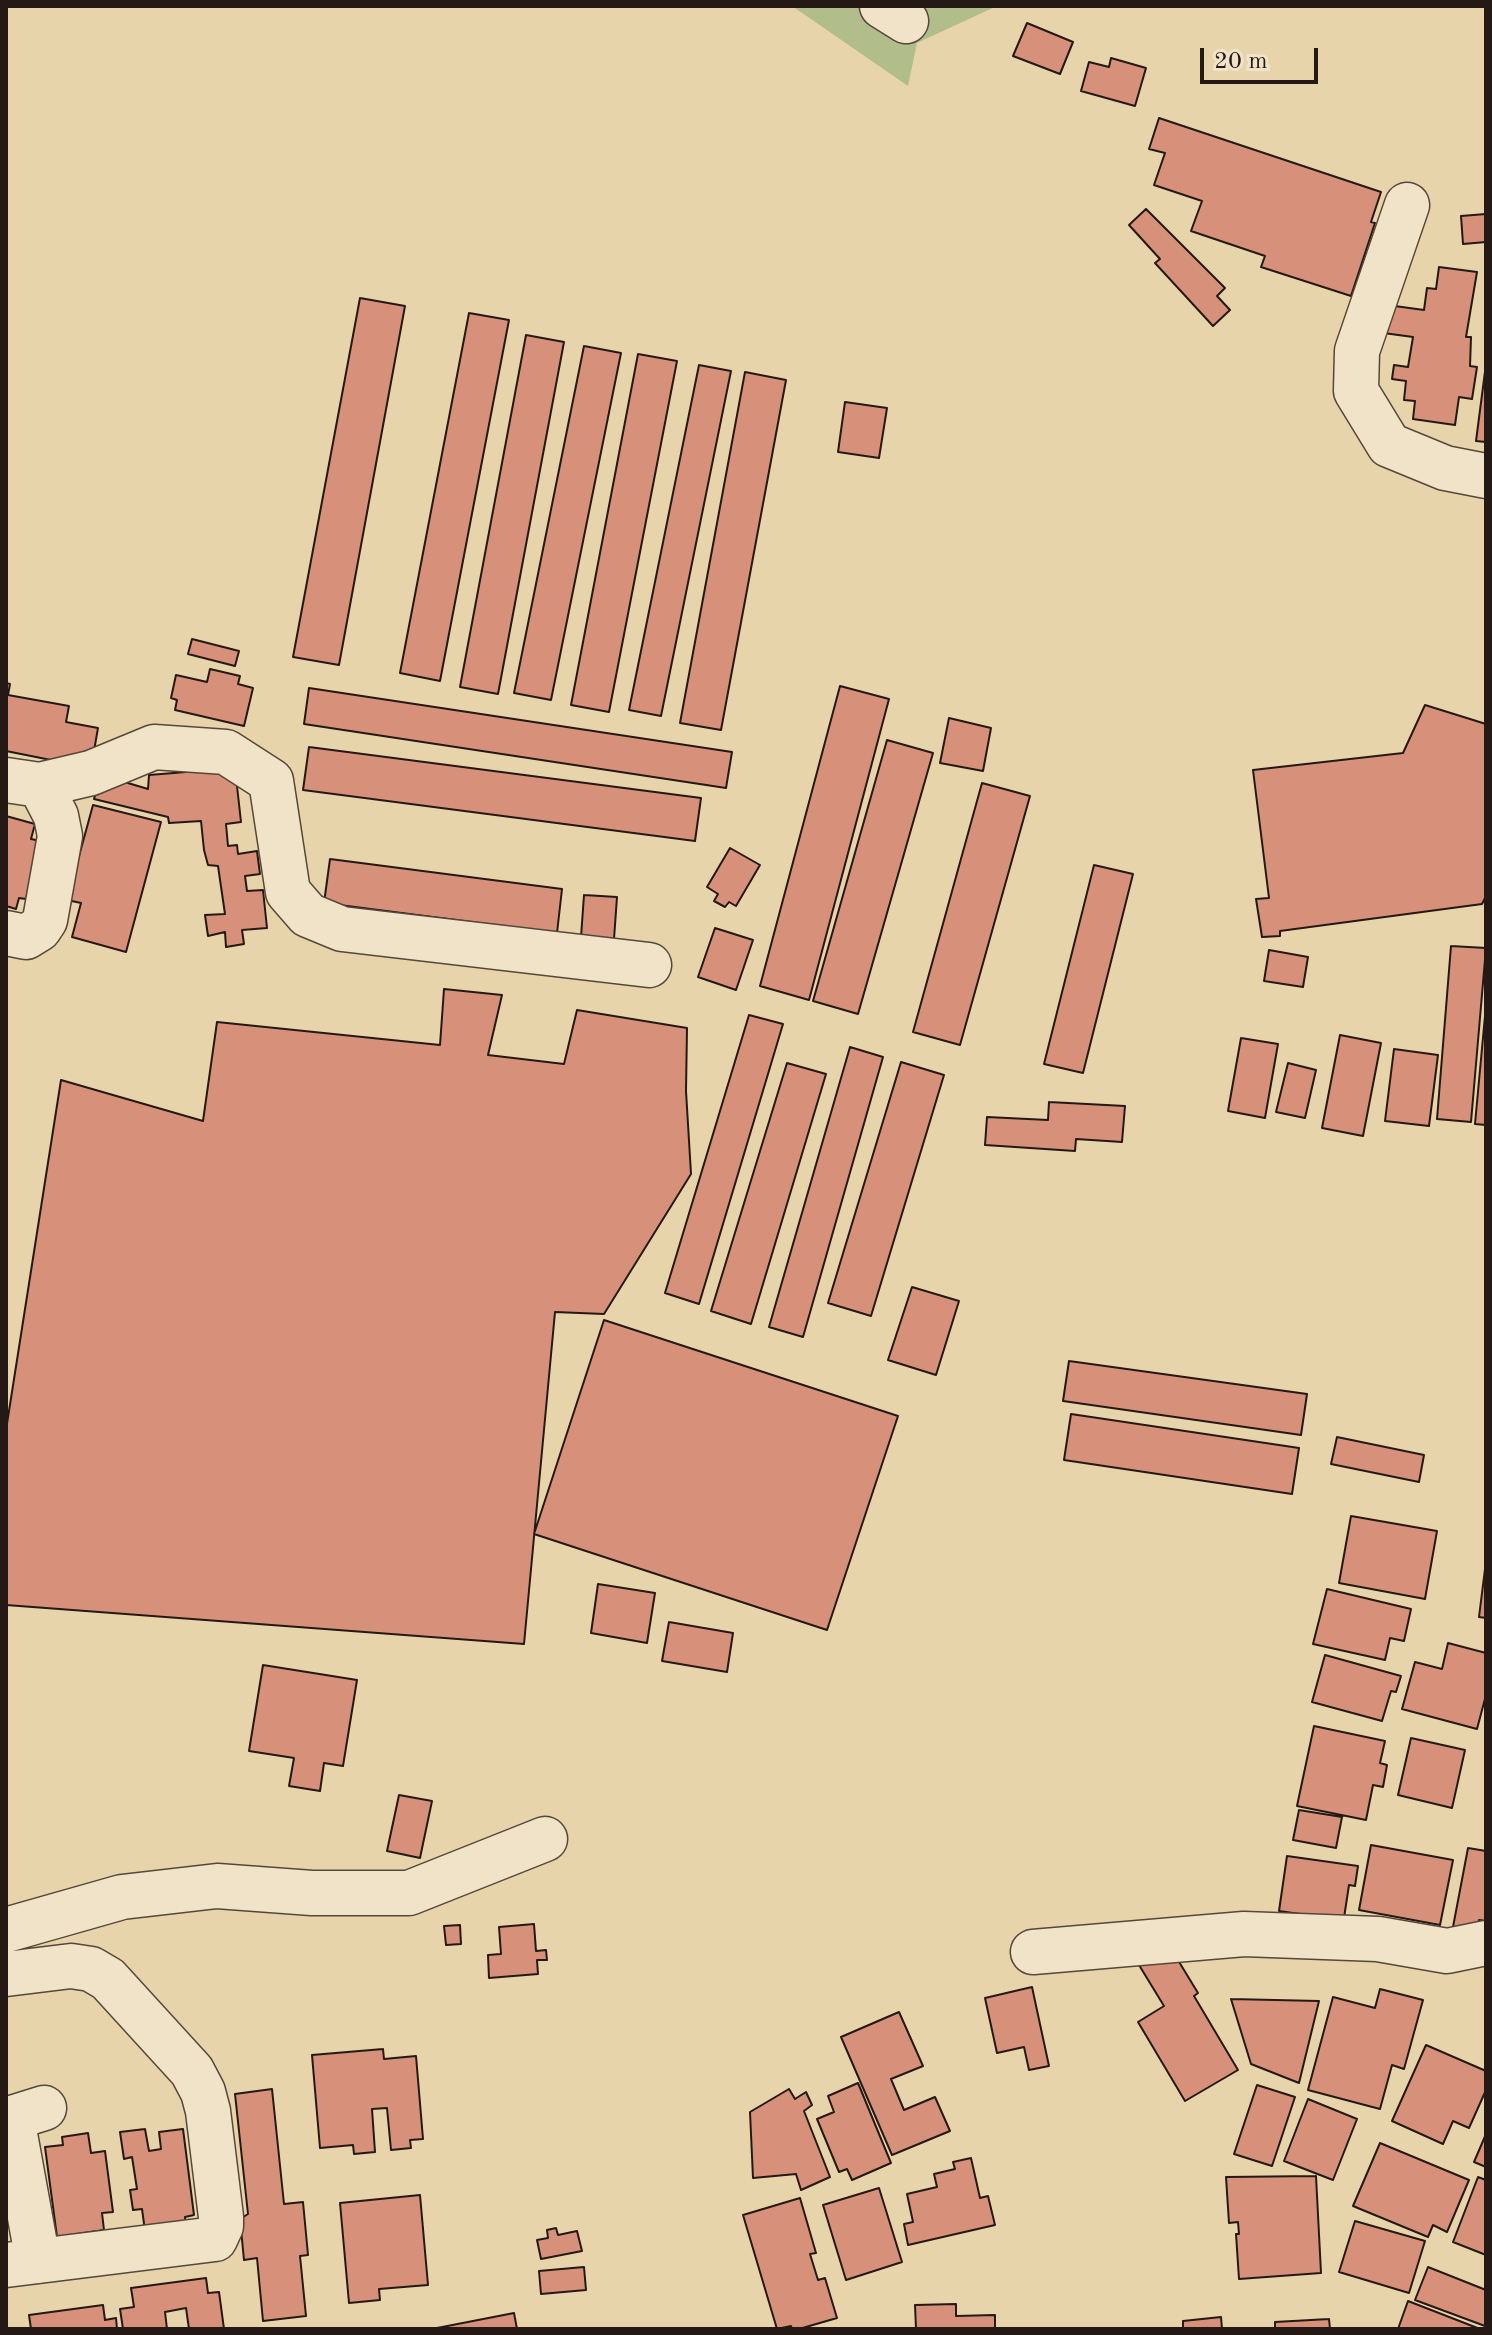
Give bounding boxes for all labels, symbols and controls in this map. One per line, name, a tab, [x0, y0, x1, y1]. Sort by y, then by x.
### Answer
scale bar	[1204, 32, 1322, 82]
text: 20 m	[1214, 50, 1268, 74]

